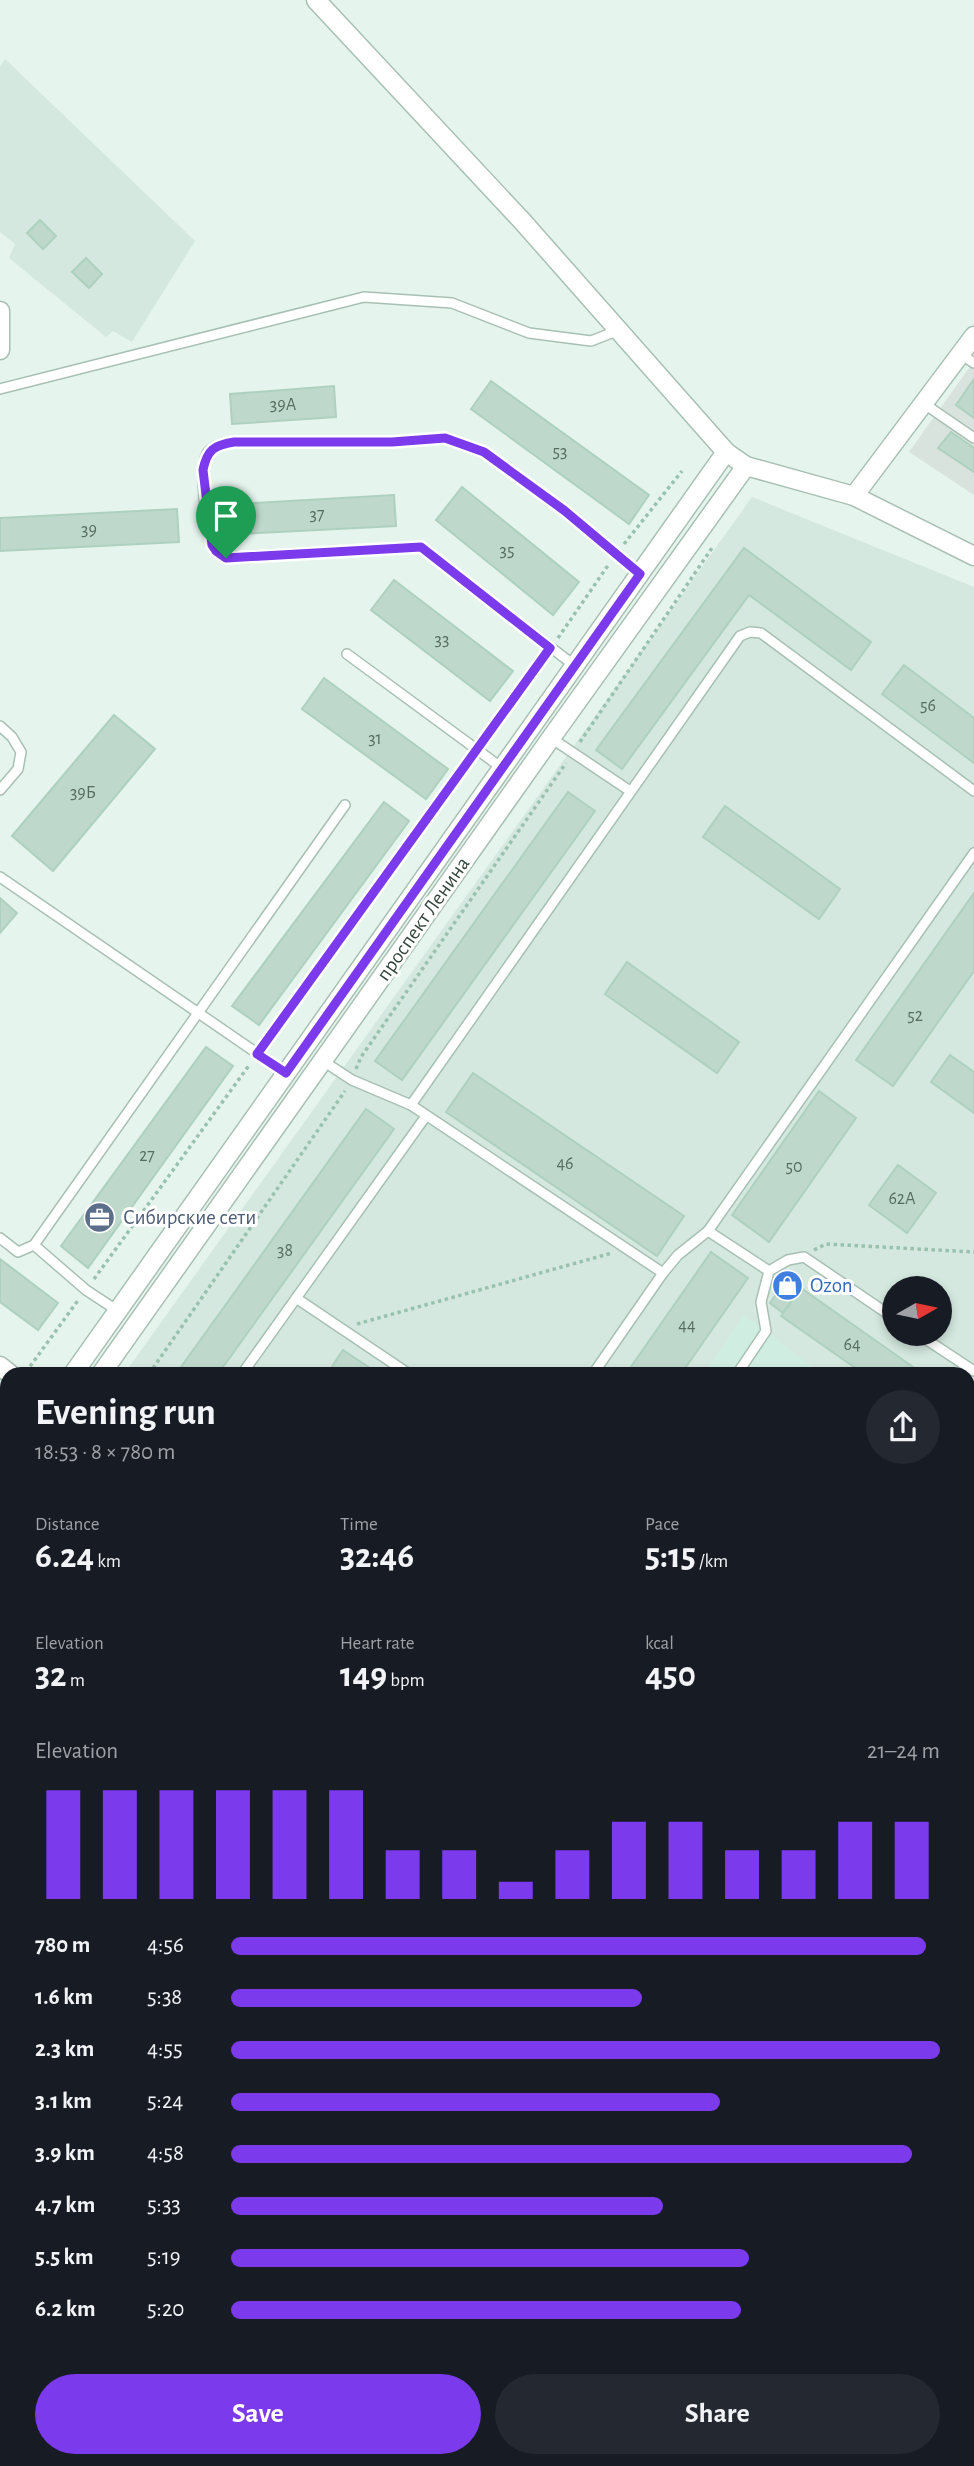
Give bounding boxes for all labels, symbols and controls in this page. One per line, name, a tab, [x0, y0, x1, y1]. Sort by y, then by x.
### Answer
house number: 39А	[270, 396, 297, 414]
house number: 53	[553, 443, 567, 461]
pin	[196, 486, 256, 558]
icon: arrive	[207, 497, 245, 535]
house number: 37	[310, 506, 324, 524]
house number: 39	[81, 521, 97, 539]
house number: 35	[500, 542, 514, 560]
house number: 33	[435, 631, 449, 649]
house number: 56	[920, 697, 936, 715]
house number: 31	[368, 730, 382, 748]
house number: 39Б	[70, 784, 96, 802]
street label: проспект Ленина	[373, 853, 474, 985]
house number: 52	[907, 1007, 923, 1025]
house number: 27	[139, 1147, 155, 1165]
house number: 46	[556, 1155, 574, 1173]
house number: 50	[785, 1158, 803, 1176]
house number: 62А	[888, 1190, 916, 1208]
office icon: Сибирские сети	[83, 1200, 117, 1234]
place label: Сибирские сети	[123, 1207, 256, 1228]
house number: 38	[277, 1242, 293, 1260]
shop icon: Ozon	[770, 1268, 804, 1302]
place label: Ozon	[810, 1275, 853, 1296]
north arrow	[882, 1276, 952, 1346]
map controls	[882, 1276, 952, 1346]
house number: 44	[678, 1317, 696, 1335]
house number: 64	[843, 1336, 861, 1354]
button: share	[866, 1390, 940, 1464]
text: Evening run	[35, 1394, 216, 1432]
text: 18:53 · 8 × 780 m	[35, 1441, 175, 1464]
text: Distance	[35, 1515, 99, 1534]
text: Time	[340, 1515, 378, 1534]
text: Pace	[645, 1515, 679, 1534]
text: 6.24	[35, 1539, 94, 1574]
text: 32:46	[340, 1539, 414, 1574]
text: 5:15	[645, 1539, 696, 1574]
text: km	[94, 1552, 121, 1571]
text: /km	[696, 1552, 728, 1571]
text: Elevation	[35, 1634, 104, 1653]
text: Heart rate	[340, 1634, 415, 1653]
text: kcal	[645, 1634, 674, 1653]
text: 32	[35, 1658, 67, 1693]
text: 149	[340, 1658, 387, 1693]
text: 450	[645, 1658, 696, 1693]
text: m	[67, 1671, 85, 1690]
text: bpm	[387, 1671, 425, 1690]
text: Elevation	[35, 1740, 118, 1763]
text: 21–24 m	[867, 1740, 940, 1763]
text: 780 m	[35, 1934, 90, 1957]
text: 4:56	[147, 1934, 184, 1957]
text: 1.6 km	[35, 1986, 93, 2009]
text: 5:38	[147, 1986, 182, 2009]
text: 2.3 km	[35, 2038, 94, 2061]
text: 4:55	[147, 2038, 183, 2061]
text: 3.1 km	[35, 2090, 92, 2113]
text: 5:24	[147, 2090, 183, 2113]
text: 3.9 km	[35, 2142, 95, 2165]
text: 4:58	[147, 2142, 184, 2165]
text: 4.7 km	[35, 2194, 95, 2217]
text: 5:33	[147, 2194, 181, 2217]
text: 5.5 km	[35, 2246, 94, 2269]
text: 5:19	[147, 2246, 181, 2269]
text: 6.2 km	[35, 2298, 96, 2321]
text: 5:20	[147, 2298, 185, 2321]
button: Save	[35, 2374, 481, 2454]
button: Share	[495, 2374, 940, 2454]

